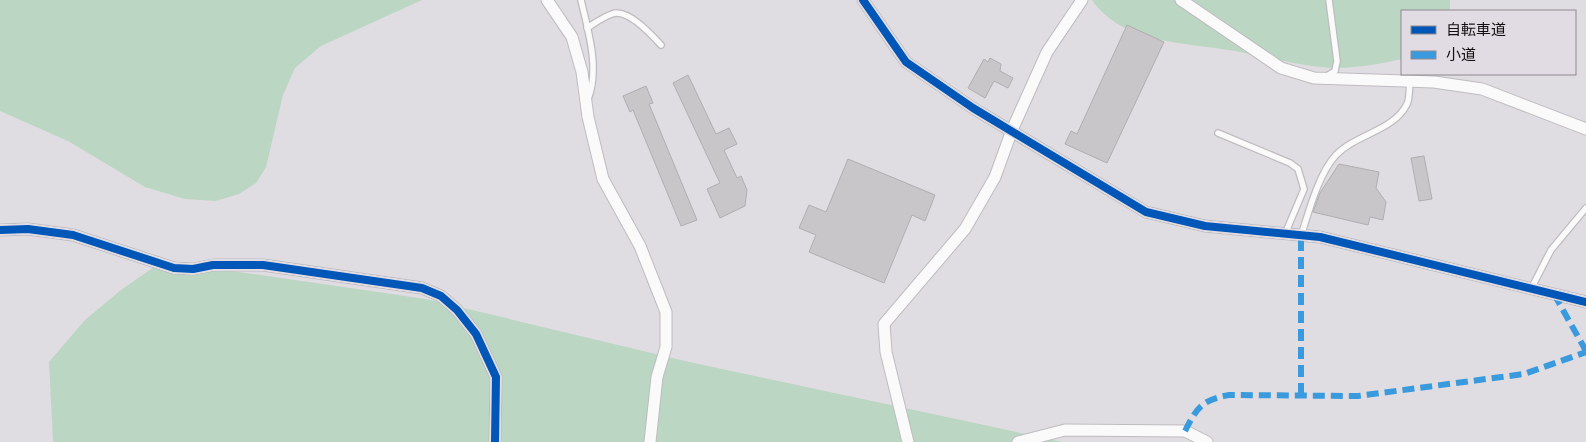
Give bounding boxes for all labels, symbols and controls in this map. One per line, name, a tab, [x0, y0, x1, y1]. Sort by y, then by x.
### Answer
legend	[1401, 10, 1576, 75]
text: 自転車道	[1446, 21, 1506, 39]
text: 小道	[1446, 46, 1476, 64]

